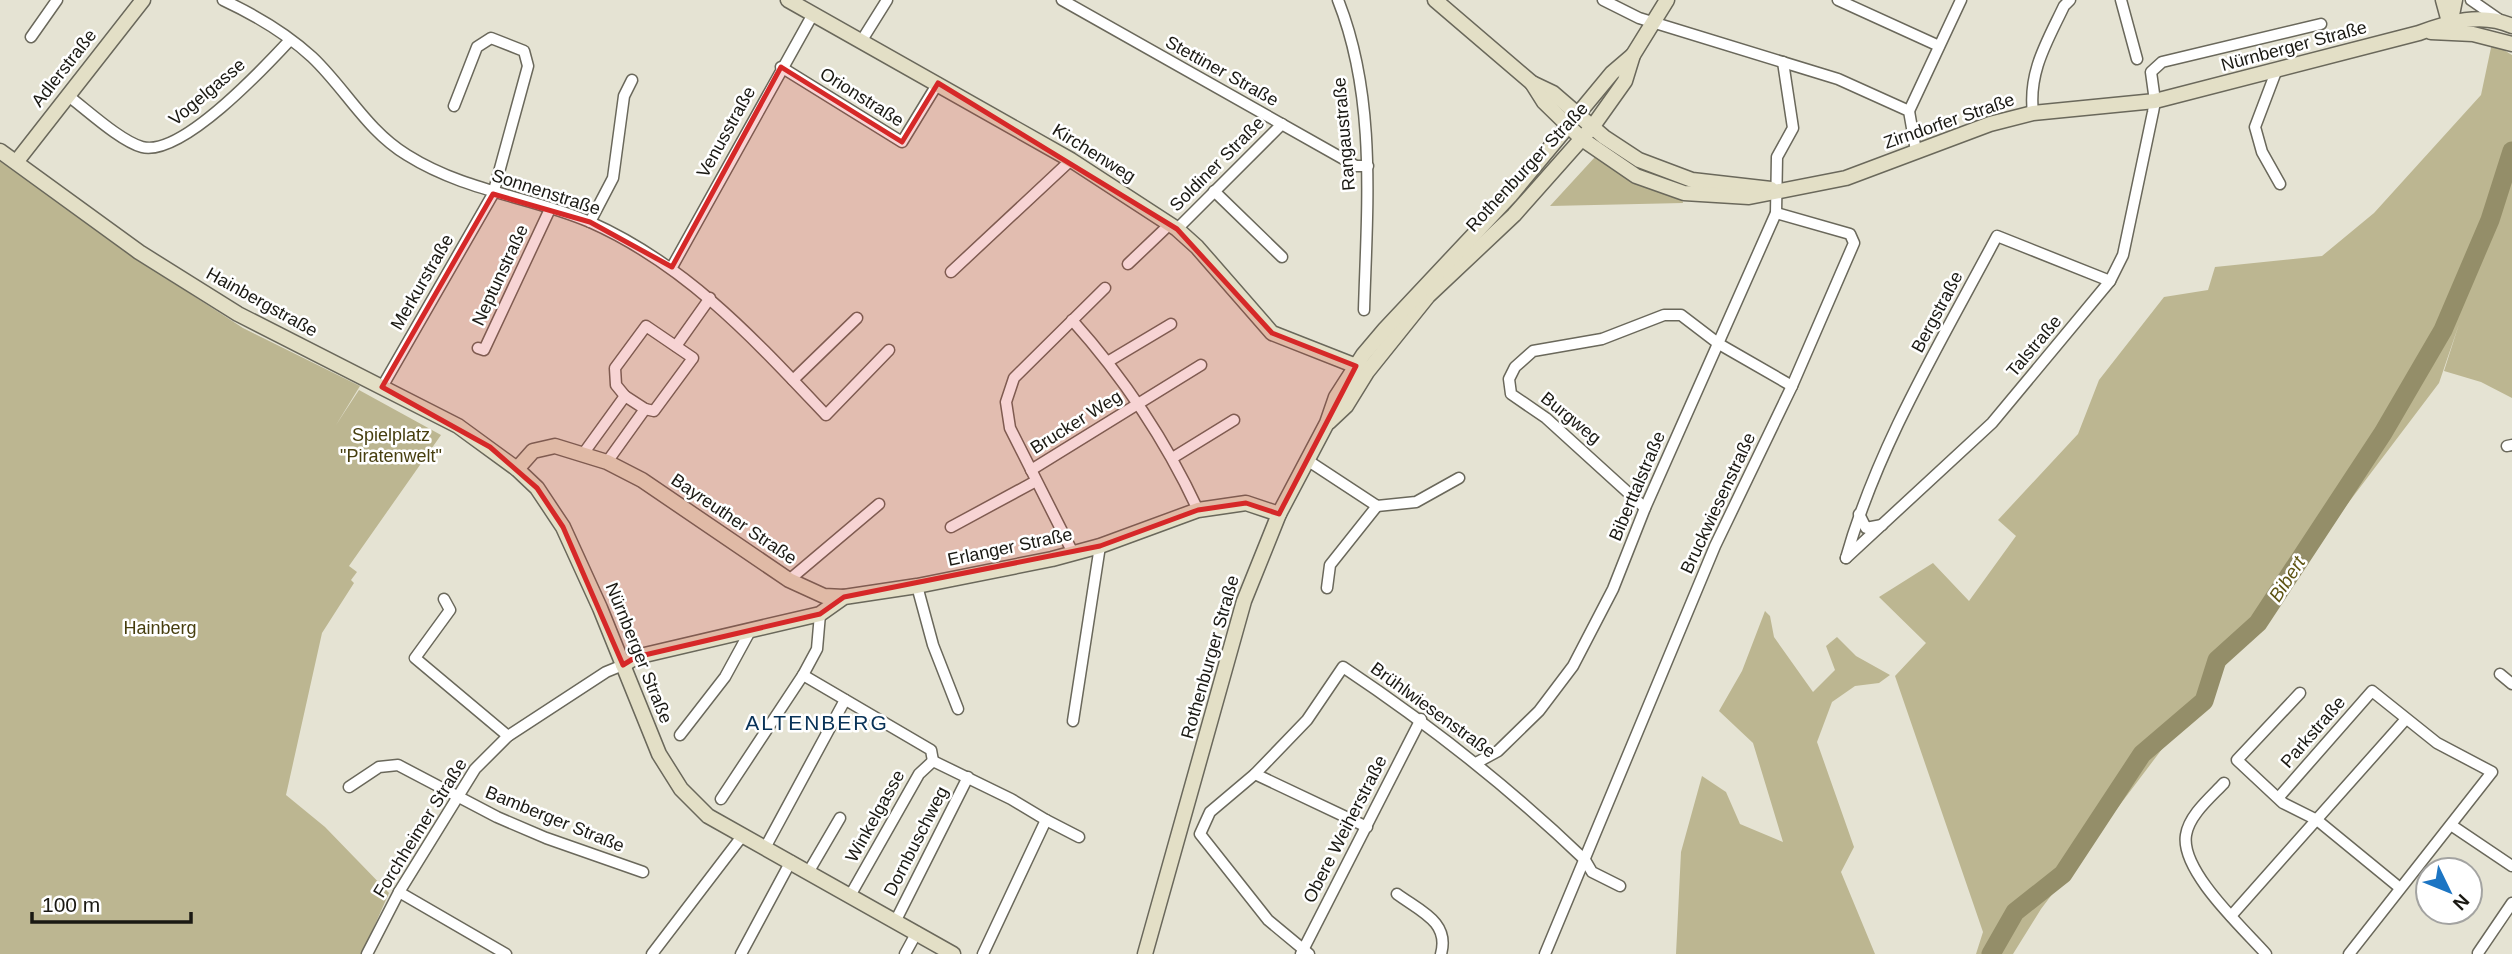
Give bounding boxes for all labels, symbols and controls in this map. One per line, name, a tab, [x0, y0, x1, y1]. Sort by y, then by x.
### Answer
street label: Nürnberger Straße	[2219, 17, 2369, 75]
street label: Adlerstraße	[27, 25, 101, 111]
street label: Stettiner Straße	[1162, 32, 1282, 110]
street label: Vogelgasse	[165, 54, 249, 130]
street label: Orionstraße	[816, 63, 908, 131]
street label: Rangaustraße	[1329, 76, 1359, 192]
street label: Venusstraße	[693, 83, 759, 181]
street label: Zirndorfer Straße	[1881, 89, 2017, 153]
street label: Rothenburger Straße	[1462, 98, 1592, 236]
street label: Soldiner Straße	[1166, 113, 1268, 215]
street label: Kirchenweg	[1049, 120, 1139, 186]
street label: Sonnenstraße	[489, 165, 603, 219]
street label: Neptunstraße	[468, 221, 532, 329]
street label: Merkurstraße	[387, 231, 457, 333]
street label: Hainbergstraße	[203, 263, 321, 341]
street label: Bergstraße	[1907, 268, 1967, 356]
street label: Talstraße	[2003, 311, 2065, 381]
street label: Brucker Weg	[1027, 386, 1125, 458]
street label: Burgweg	[1537, 388, 1605, 448]
park label: Spielplatz "Piratenwelt"	[340, 425, 442, 466]
street label: Biberttalstraße	[1605, 428, 1669, 544]
street label: Bruckwiesenstraße	[1677, 429, 1759, 577]
street label: Bayreuther Straße	[667, 470, 801, 568]
street label: Erlanger Straße	[946, 524, 1074, 570]
water label: Bibert	[2265, 552, 2310, 606]
street label: Rothenburger Straße	[1177, 573, 1243, 741]
street label: Nürnberger Straße	[602, 580, 676, 726]
park label: Hainberg	[123, 618, 197, 638]
street label: Brühlwiesenstraße	[1367, 658, 1499, 762]
street label: Parkstraße	[2277, 692, 2349, 772]
district label: ALTENBERG	[745, 711, 889, 734]
street label: Obere Weiherstraße	[1299, 752, 1391, 906]
street label: Forchheimer Straße	[369, 755, 471, 901]
street label: Winkelgasse	[842, 767, 908, 865]
street label: Bamberger Straße	[483, 782, 627, 856]
street label: Dornbuschweg	[880, 783, 952, 899]
north arrow	[2414, 856, 2484, 926]
scale bar	[32, 880, 191, 924]
text: N	[2449, 890, 2473, 914]
text: 100 m	[42, 893, 100, 916]

